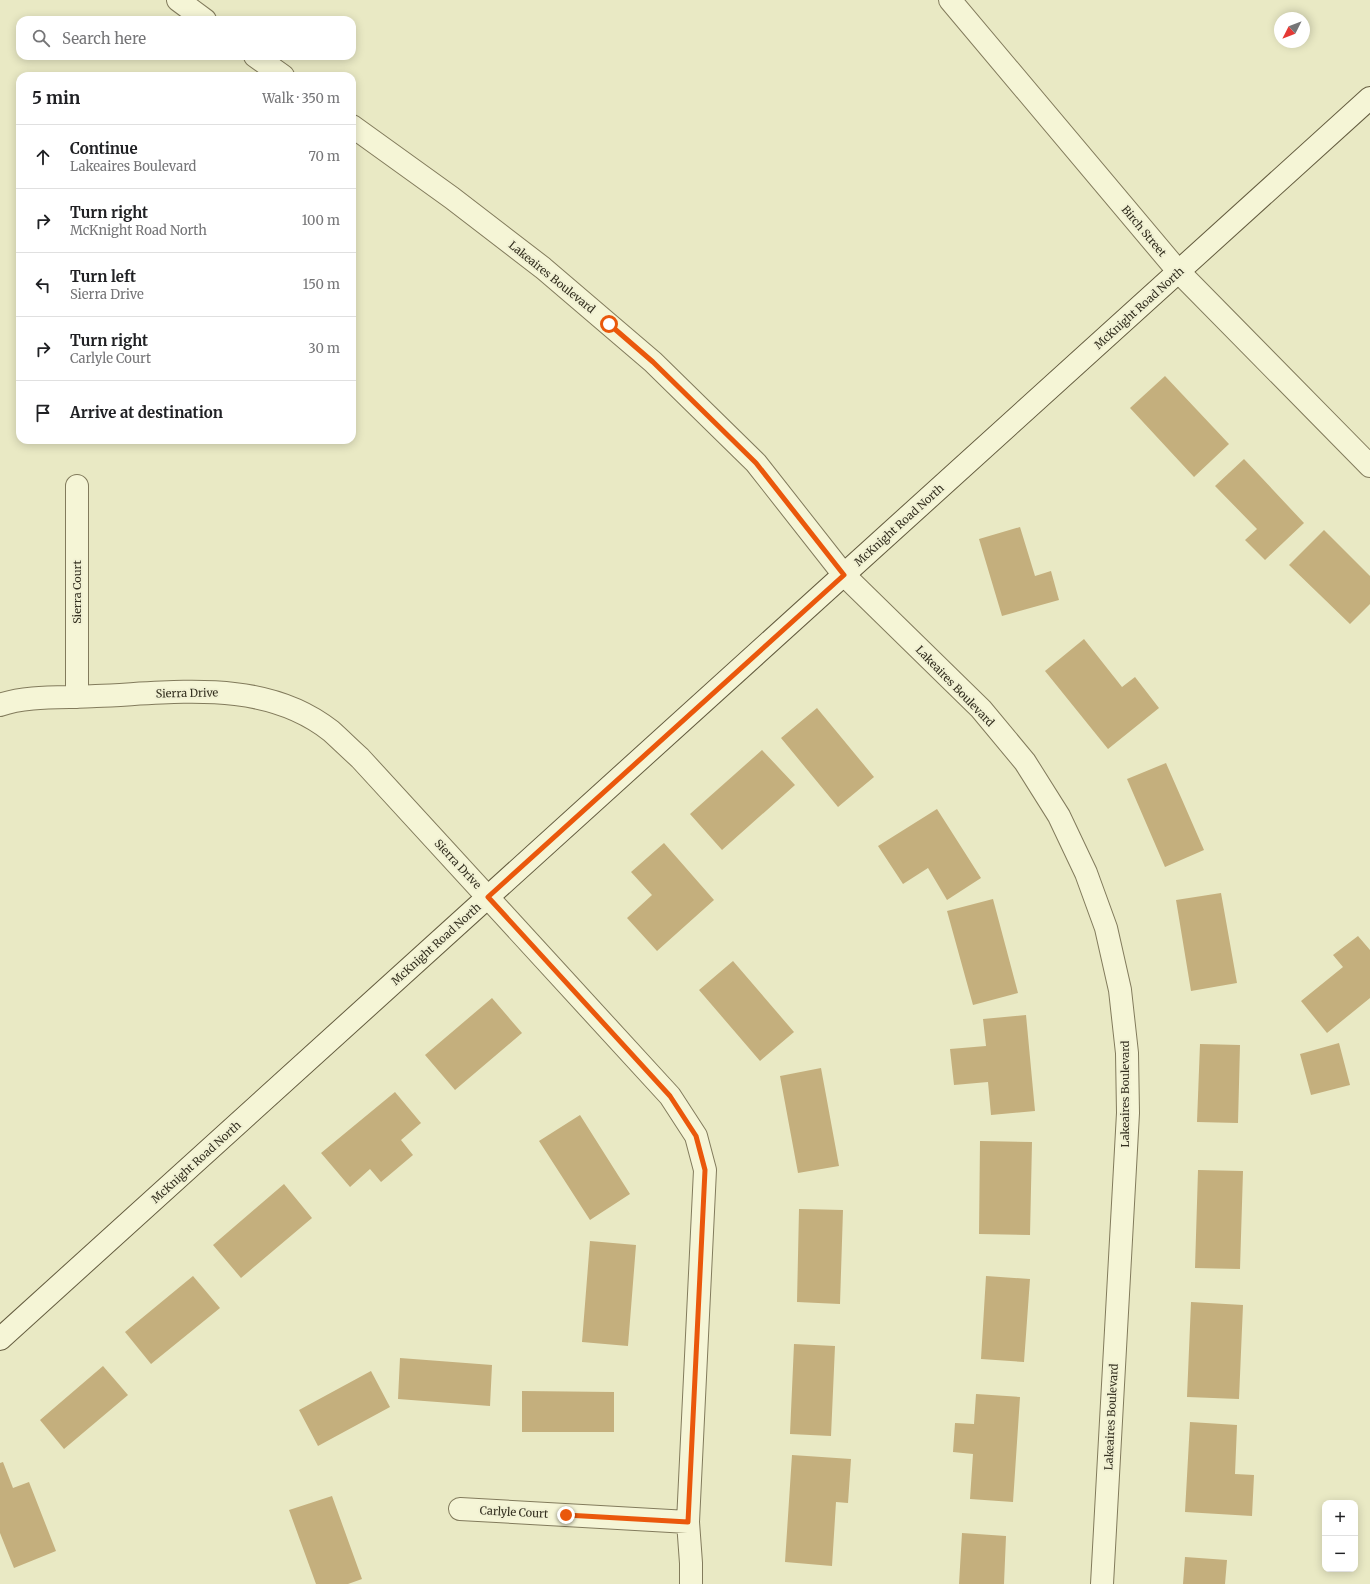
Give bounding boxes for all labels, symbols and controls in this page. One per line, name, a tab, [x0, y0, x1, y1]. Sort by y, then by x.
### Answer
north arrow	[1274, 12, 1310, 48]
search box	[16, 16, 356, 60]
icon: search	[30, 27, 52, 49]
text: Search here	[62, 29, 146, 48]
text: 5 min	[32, 87, 80, 109]
text: Walk · 350 m	[262, 90, 340, 107]
text: Continue	[70, 139, 138, 158]
icon: ahead	[32, 146, 54, 168]
text: 70 m	[309, 148, 340, 165]
text: Lakeaires Boulevard	[70, 158, 196, 175]
text: Turn right	[70, 203, 148, 222]
street label: Birch Street	[1119, 203, 1170, 260]
icon: right	[32, 210, 54, 232]
text: 100 m	[302, 212, 340, 229]
text: McKnight Road North	[70, 222, 207, 239]
street label: Lakeaires Boulevard	[506, 238, 598, 316]
street label: McKnight Road North	[1091, 264, 1187, 352]
text: Turn left	[70, 267, 136, 286]
icon: left	[32, 274, 54, 296]
text: 150 m	[303, 276, 340, 293]
text: Sierra Drive	[70, 286, 144, 303]
route start	[600, 315, 618, 333]
text: Turn right	[70, 331, 148, 350]
icon: right	[32, 338, 54, 360]
text: 30 m	[308, 340, 340, 357]
text: Carlyle Court	[70, 350, 151, 367]
icon: arrive	[32, 402, 54, 424]
text: Arrive at destination	[70, 403, 223, 422]
street label: McKnight Road North	[851, 481, 947, 569]
street label: Sierra Court	[70, 560, 84, 624]
street label: Lakeaires Boulevard	[913, 643, 997, 730]
street label: Sierra Drive	[156, 685, 219, 701]
street label: Sierra Drive	[432, 836, 485, 892]
street label: McKnight Road North	[388, 900, 484, 988]
street label: Lakeaires Boulevard	[1118, 1040, 1132, 1147]
street label: McKnight Road North	[148, 1118, 244, 1206]
street label: Lakeaires Boulevard	[1101, 1363, 1121, 1471]
map controls	[1322, 1500, 1358, 1572]
button: +	[1322, 1500, 1358, 1536]
street label: Carlyle Court	[479, 1503, 549, 1521]
route end	[557, 1506, 575, 1524]
button: −	[1322, 1536, 1358, 1572]

